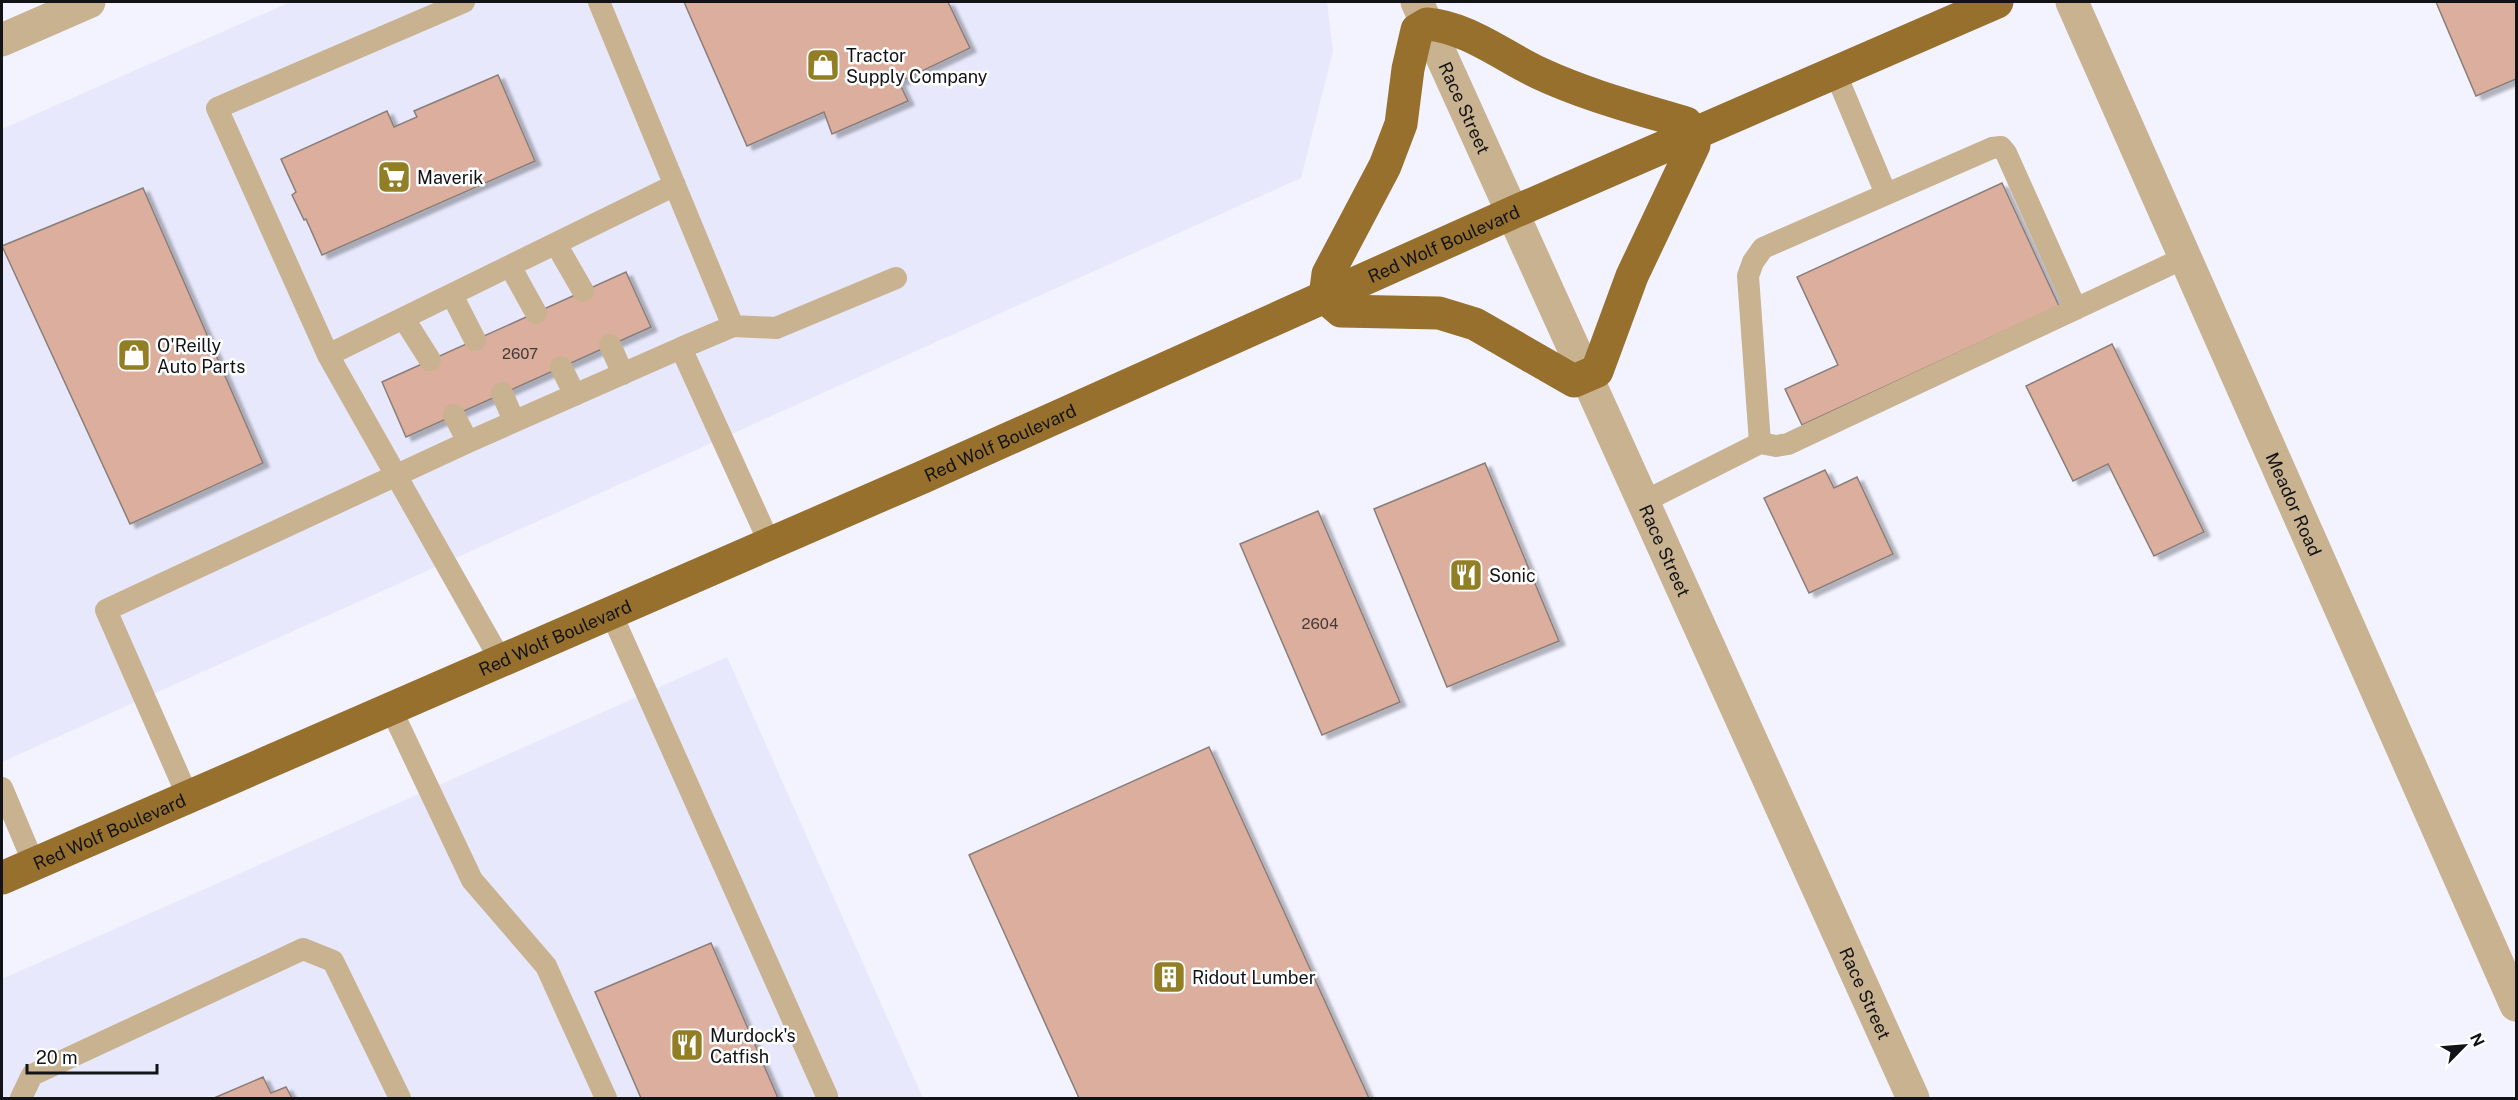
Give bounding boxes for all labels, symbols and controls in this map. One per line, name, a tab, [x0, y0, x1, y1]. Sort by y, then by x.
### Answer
place label: Tractor Supply Company	[846, 45, 988, 87]
shop icon: Tractor Supply Company	[805, 47, 841, 83]
street label: Race Street	[1435, 58, 1495, 157]
supermarket icon: Maverik	[376, 159, 412, 195]
place label: Maverik	[417, 167, 483, 188]
street label: Red Wolf Boulevard	[1364, 200, 1523, 287]
place label: O'Reilly Auto Parts	[157, 335, 245, 377]
shop icon: O'Reilly Auto Parts	[116, 337, 152, 373]
house number: 2607	[502, 345, 538, 362]
street label: Red Wolf Boulevard	[921, 399, 1079, 486]
street label: Meador Road	[2262, 449, 2326, 559]
street label: Race Street	[1635, 501, 1695, 600]
restaurant icon: Sonic	[1448, 557, 1484, 593]
place label: Sonic	[1489, 565, 1536, 586]
street label: Red Wolf Boulevard	[475, 595, 634, 680]
house number: 2604	[1302, 615, 1338, 632]
street label: Red Wolf Boulevard	[30, 789, 189, 874]
street label: Race Street	[1836, 944, 1896, 1043]
building icon: Ridout Lumber	[1151, 959, 1187, 995]
place label: Ridout Lumber	[1192, 967, 1316, 988]
north arrow	[2434, 1016, 2494, 1076]
place label: Murdock's Catfish	[710, 1025, 796, 1067]
restaurant icon: Murdock's Catfish	[669, 1027, 705, 1063]
text: N	[2466, 1030, 2488, 1050]
scale bar	[27, 1037, 158, 1075]
text: 20 m	[36, 1047, 78, 1068]

